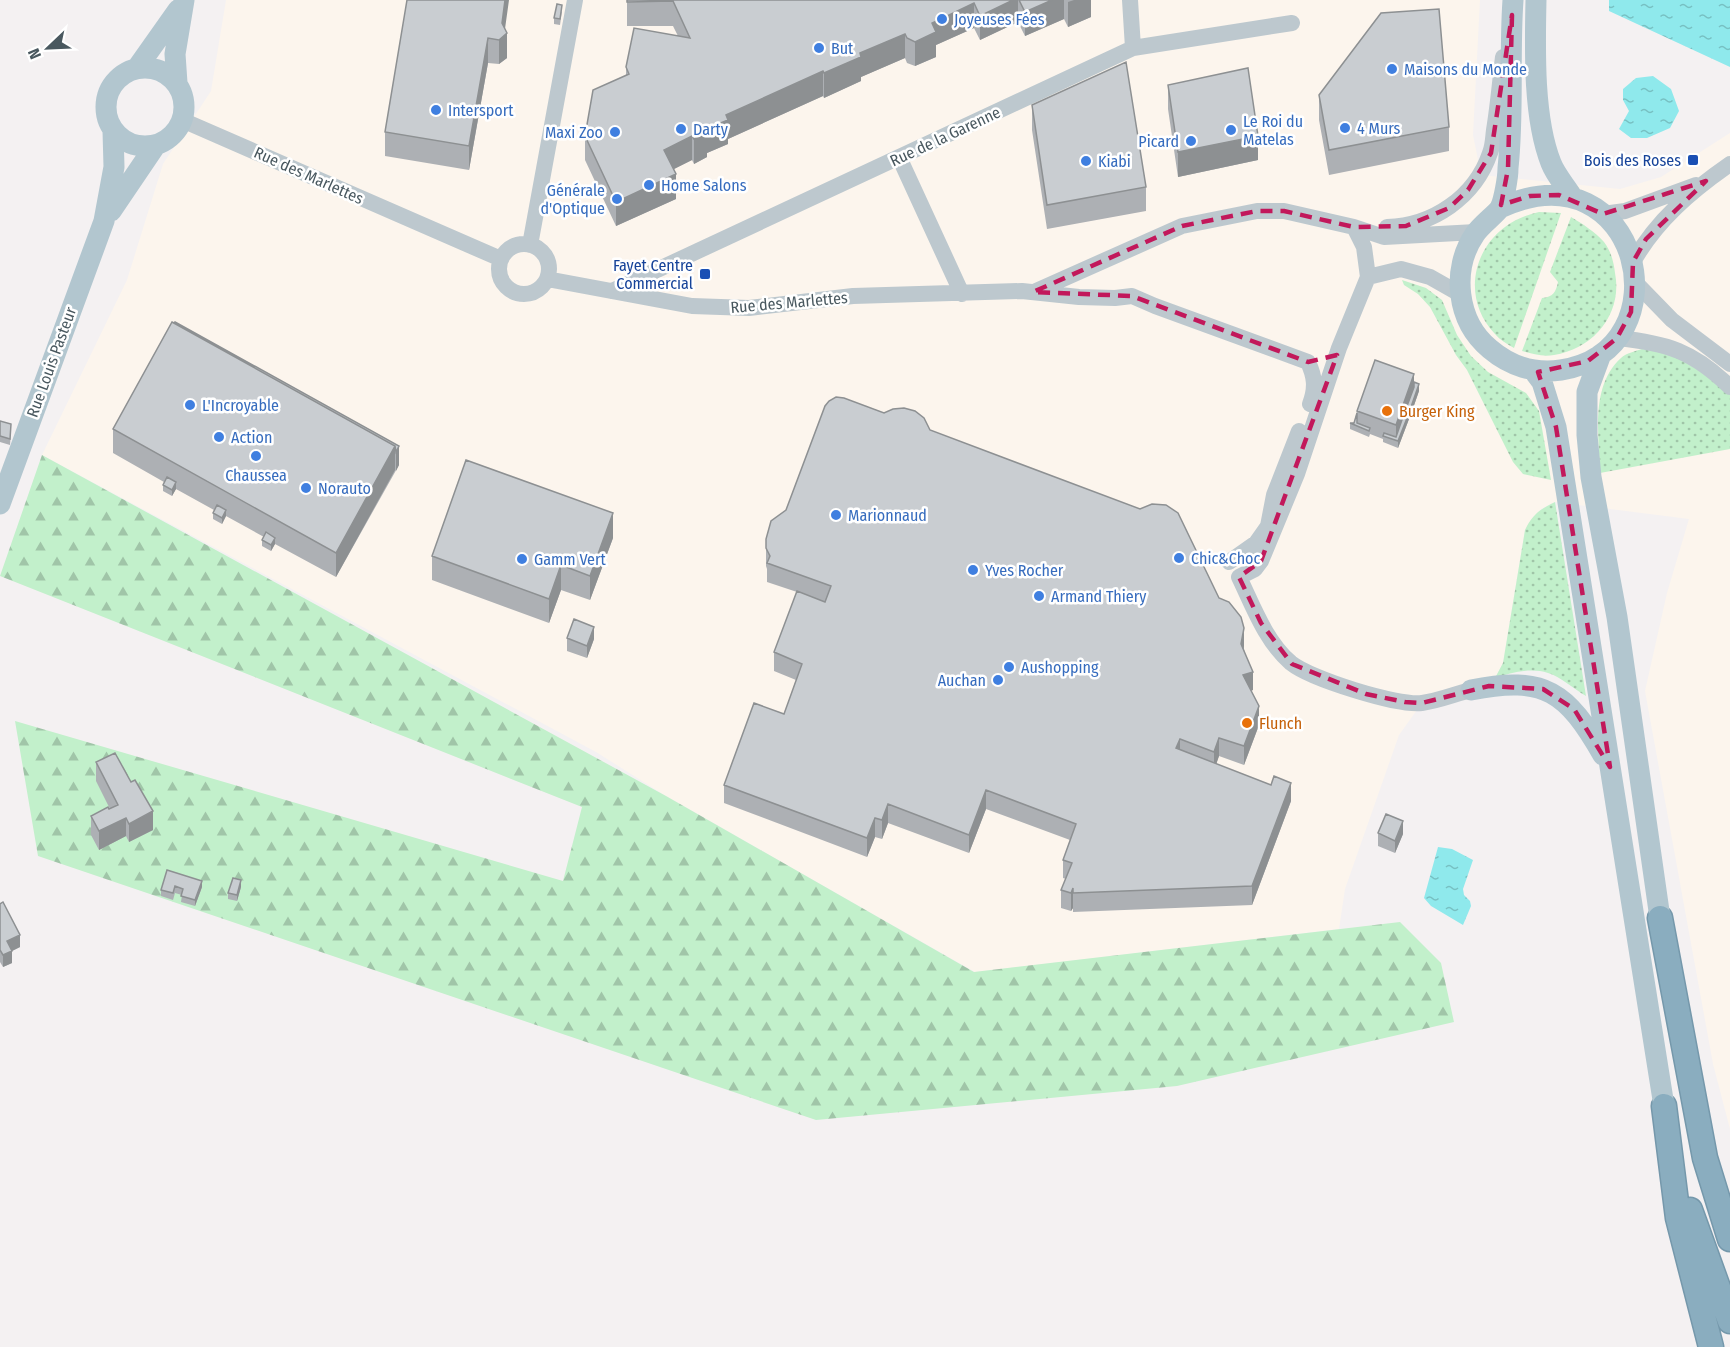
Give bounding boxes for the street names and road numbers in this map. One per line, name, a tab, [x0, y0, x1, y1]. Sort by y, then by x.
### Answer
street label: Rue de la Garenne	[887, 103, 1003, 170]
street label: Rue des Marlettes	[251, 143, 367, 208]
street label: Rue des Marlettes	[730, 288, 849, 317]
street label: Rue Louis Pasteur	[23, 304, 80, 420]

